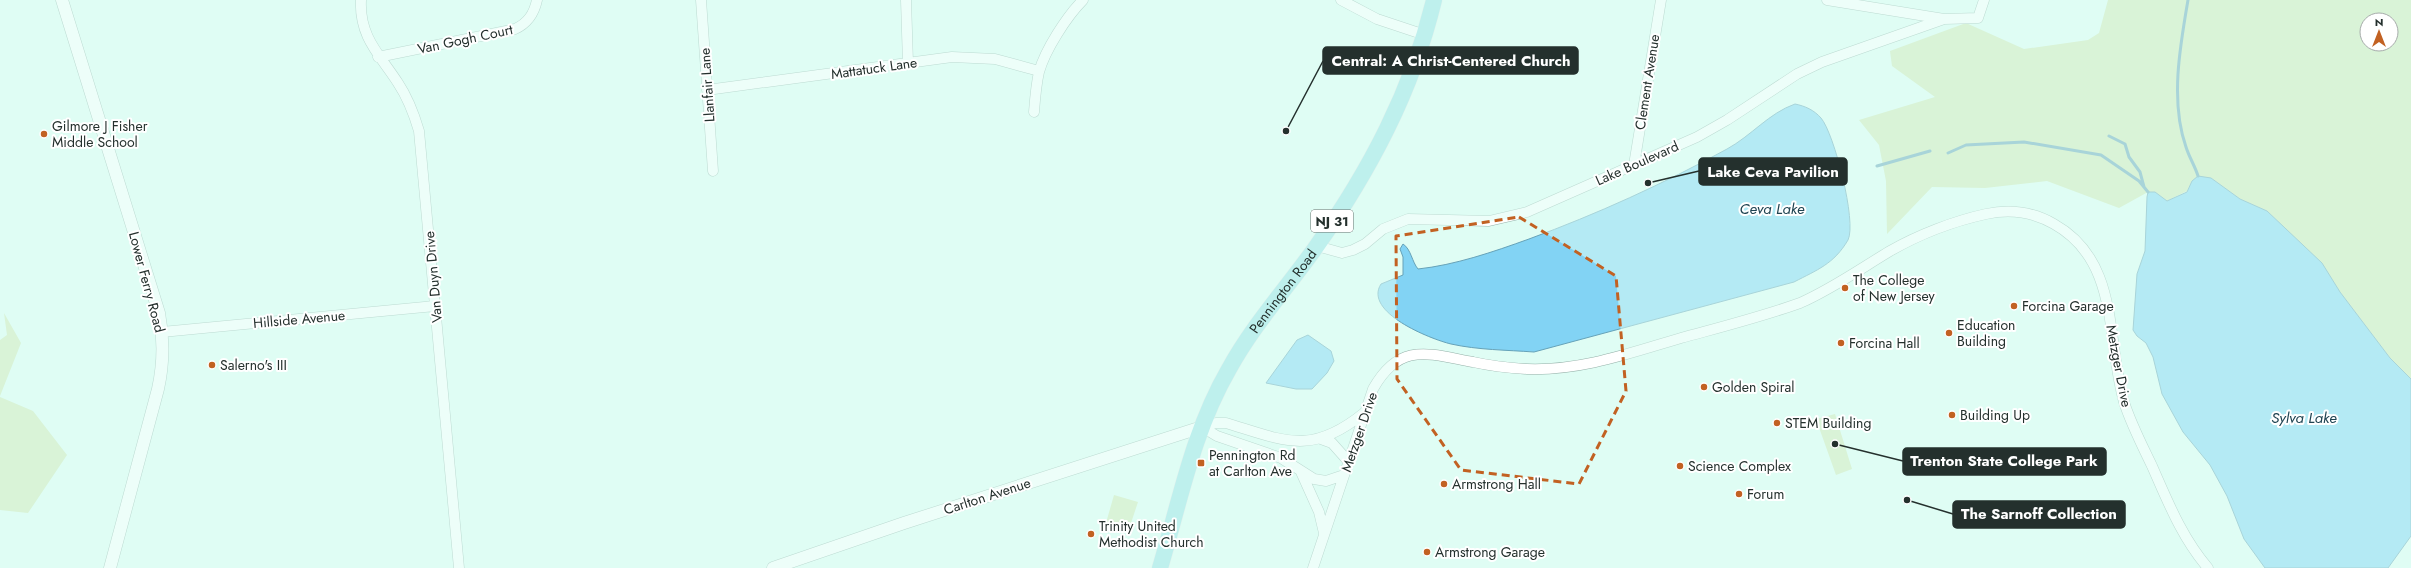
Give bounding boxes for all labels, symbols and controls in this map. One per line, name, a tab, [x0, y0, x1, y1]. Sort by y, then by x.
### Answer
north arrow	[2359, 12, 2399, 52]
text: N	[2375, 14, 2383, 30]
street label: Van Gogh Court	[416, 19, 515, 59]
street label: Clement Avenue	[1630, 33, 1664, 131]
street label: Llanfair Lane	[694, 47, 720, 123]
callout: Central: A Christ-Centered Church	[1323, 47, 1578, 74]
text: Central: A Christ-Centered Church	[1332, 50, 1570, 72]
street label: Mattatuck Lane	[830, 52, 918, 84]
place label: Gilmore J Fisher Middle School	[52, 116, 148, 152]
marker: Gilmore J Fisher Middle School	[39, 129, 49, 139]
street label: Lake Boulevard	[1592, 136, 1682, 190]
callout: Lake Ceva Pavilion	[1699, 158, 1847, 185]
text: Lake Ceva Pavilion	[1707, 161, 1839, 183]
water label: Ceva Lake	[1740, 198, 1805, 220]
road number: NJ 31	[1311, 210, 1353, 232]
street label: Lower Ferry Road	[124, 229, 170, 335]
street label: Van Duyn Drive	[419, 230, 447, 324]
street label: Pennington Road	[1244, 245, 1321, 337]
place label: The College of New Jersey	[1853, 270, 1935, 306]
marker: The College of New Jersey	[1840, 283, 1850, 293]
place label: Forcina Garage	[2022, 296, 2114, 316]
marker: Forcina Garage	[2009, 301, 2019, 311]
street label: Hillside Avenue	[252, 305, 346, 333]
place label: Education Building	[1957, 315, 2015, 351]
street label: Metzger Drive	[2101, 323, 2137, 409]
marker: Education Building	[1944, 328, 1954, 338]
place label: Forcina Hall	[1849, 333, 1920, 353]
marker: Forcina Hall	[1836, 338, 1846, 348]
place label: Salerno's III	[220, 355, 287, 375]
marker: Salerno's III	[207, 360, 217, 370]
place label: Golden Spiral	[1712, 377, 1795, 397]
marker: Golden Spiral	[1699, 382, 1709, 392]
street label: Metzger Drive	[1336, 389, 1382, 475]
place label: Building Up	[1960, 405, 2030, 425]
water label: Sylva Lake	[2271, 407, 2337, 429]
marker: Building Up	[1947, 410, 1957, 420]
place label: STEM Building	[1785, 413, 1871, 433]
marker: STEM Building	[1772, 418, 1782, 428]
place label: Pennington Rd at Carlton Ave	[1209, 445, 1296, 481]
callout: Trenton State College Park	[1903, 448, 2106, 475]
text: Trenton State College Park	[1910, 450, 2098, 472]
place label: Science Complex	[1688, 456, 1791, 476]
marker: Pennington Rd at Carlton Ave	[1196, 458, 1206, 468]
marker: Science Complex	[1675, 461, 1685, 471]
street label: Carlton Avenue	[941, 473, 1033, 519]
place label: Armstrong Hall	[1452, 474, 1541, 494]
marker: Armstrong Hall	[1439, 479, 1449, 489]
place label: Forum	[1747, 484, 1784, 504]
marker: Forum	[1734, 489, 1744, 499]
callout: The Sarnoff Collection	[1953, 501, 2125, 528]
text: The Sarnoff Collection	[1961, 503, 2117, 525]
place label: Trinity United Methodist Church	[1099, 516, 1204, 552]
marker: Trinity United Methodist Church	[1086, 529, 1096, 539]
place label: Armstrong Garage	[1435, 542, 1545, 562]
marker: Armstrong Garage	[1422, 547, 1432, 557]

